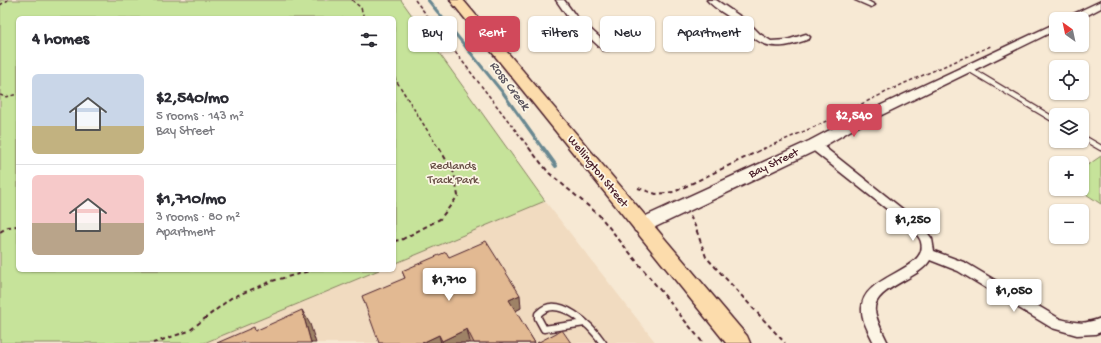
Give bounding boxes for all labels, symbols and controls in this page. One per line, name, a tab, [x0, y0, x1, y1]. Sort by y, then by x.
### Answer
north arrow	[1049, 12, 1089, 52]
map controls	[1049, 12, 1089, 244]
chip: Buy	[408, 16, 457, 52]
chip: Rent	[465, 16, 520, 52]
chip: Filters	[528, 16, 592, 52]
chip: New	[600, 16, 655, 52]
chip: Apartment	[663, 16, 754, 52]
icon: filters	[358, 29, 380, 51]
text: 4 homes	[32, 30, 89, 50]
water label: Ross Creek	[486, 59, 533, 114]
button: locate	[1049, 60, 1089, 100]
text: $2,540/mo	[156, 89, 229, 109]
icon: home	[64, 90, 112, 138]
pin: $2,540	[821, 104, 887, 138]
button: layers	[1049, 108, 1089, 148]
text: 5 rooms · 143 m²	[156, 109, 244, 124]
text: $2,540	[836, 109, 872, 124]
text: Bay Street	[156, 124, 214, 139]
street label: Wellington Street	[564, 133, 631, 212]
street label: Bay Street	[746, 145, 802, 182]
button: +	[1049, 156, 1089, 196]
park label: Redlands Track Park	[427, 160, 480, 188]
text: $1,710/mo	[156, 190, 226, 210]
icon: home	[64, 191, 112, 239]
button: −	[1049, 204, 1089, 244]
pin: $1,250	[880, 208, 946, 242]
text: 3 rooms · 80 m²	[156, 210, 240, 225]
text: $1,250	[895, 213, 931, 228]
text: Apartment	[156, 225, 215, 240]
pin: $1,710	[416, 268, 482, 302]
text: $1,710	[432, 273, 466, 288]
pin: $1,050	[981, 279, 1047, 313]
text: $1,050	[996, 284, 1032, 299]

